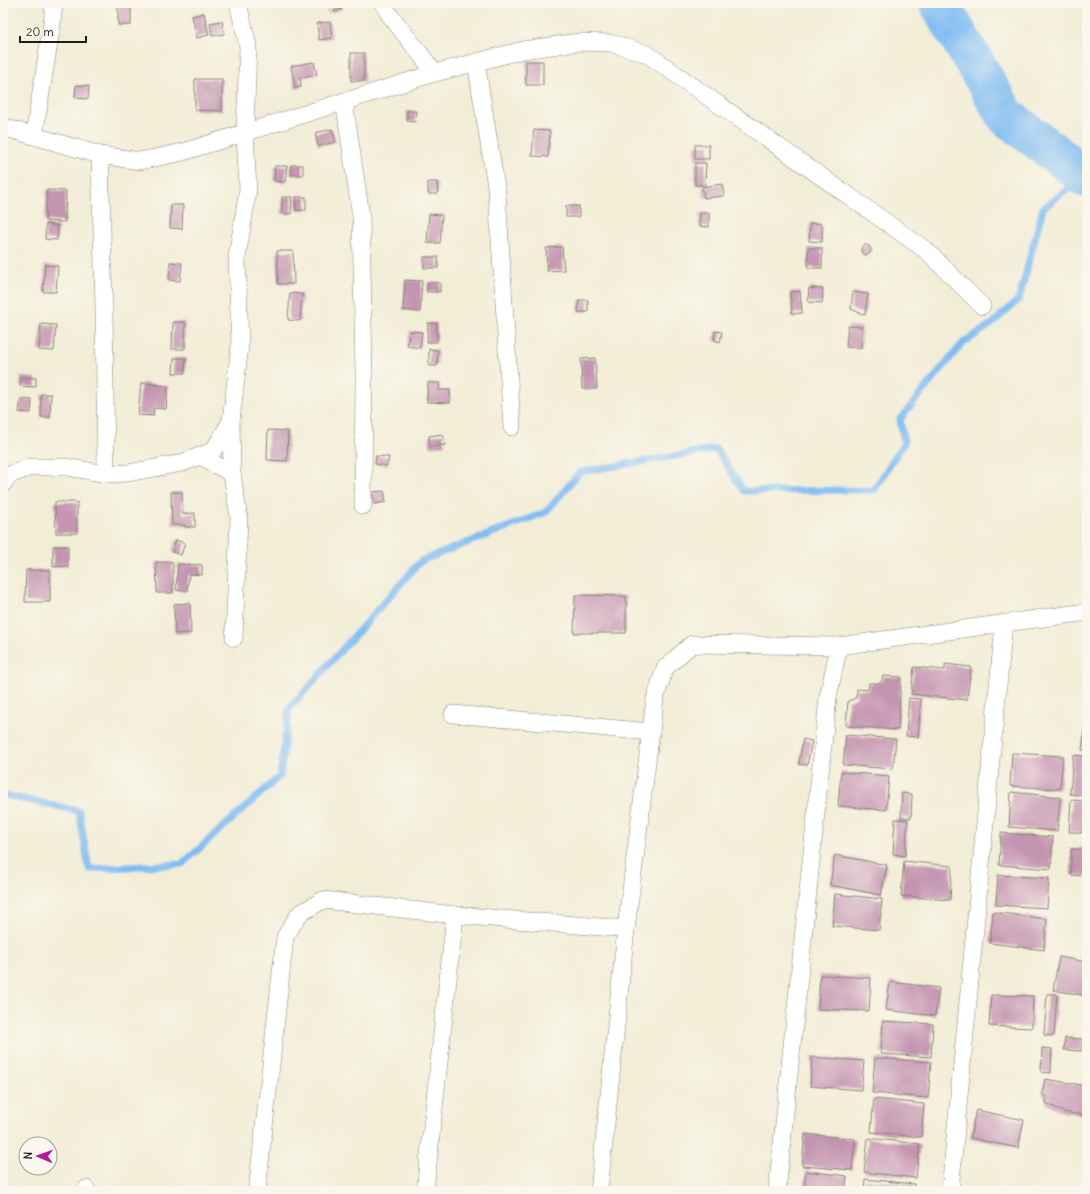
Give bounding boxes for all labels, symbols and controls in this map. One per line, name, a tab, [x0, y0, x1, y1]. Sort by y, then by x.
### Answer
scale bar	[20, 18, 86, 44]
text: 20 m	[26, 24, 54, 39]
north arrow	[18, 1136, 58, 1176]
text: N	[21, 1152, 35, 1160]

